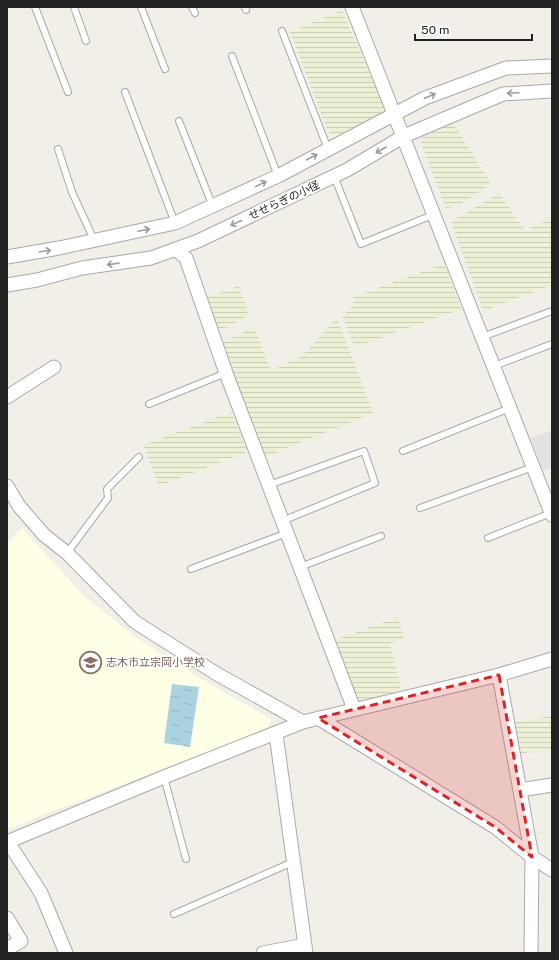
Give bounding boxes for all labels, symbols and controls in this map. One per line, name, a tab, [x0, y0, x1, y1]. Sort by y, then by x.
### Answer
scale bar	[415, 16, 532, 42]
text: 50 m	[421, 23, 449, 37]
one-way arrow	[507, 89, 520, 97]
one-way arrow	[423, 91, 435, 99]
one-way arrow	[376, 146, 388, 154]
one-way arrow	[306, 153, 318, 161]
street label: せせらぎの小径	[247, 178, 321, 222]
one-way arrow	[255, 180, 267, 187]
one-way arrow	[230, 220, 242, 227]
one-way arrow	[137, 226, 150, 234]
one-way arrow	[39, 247, 52, 255]
one-way arrow	[107, 260, 120, 268]
school or university icon: 志木市立宗岡小学校	[78, 649, 104, 675]
place label: 志木市立宗岡小学校	[106, 656, 205, 668]

